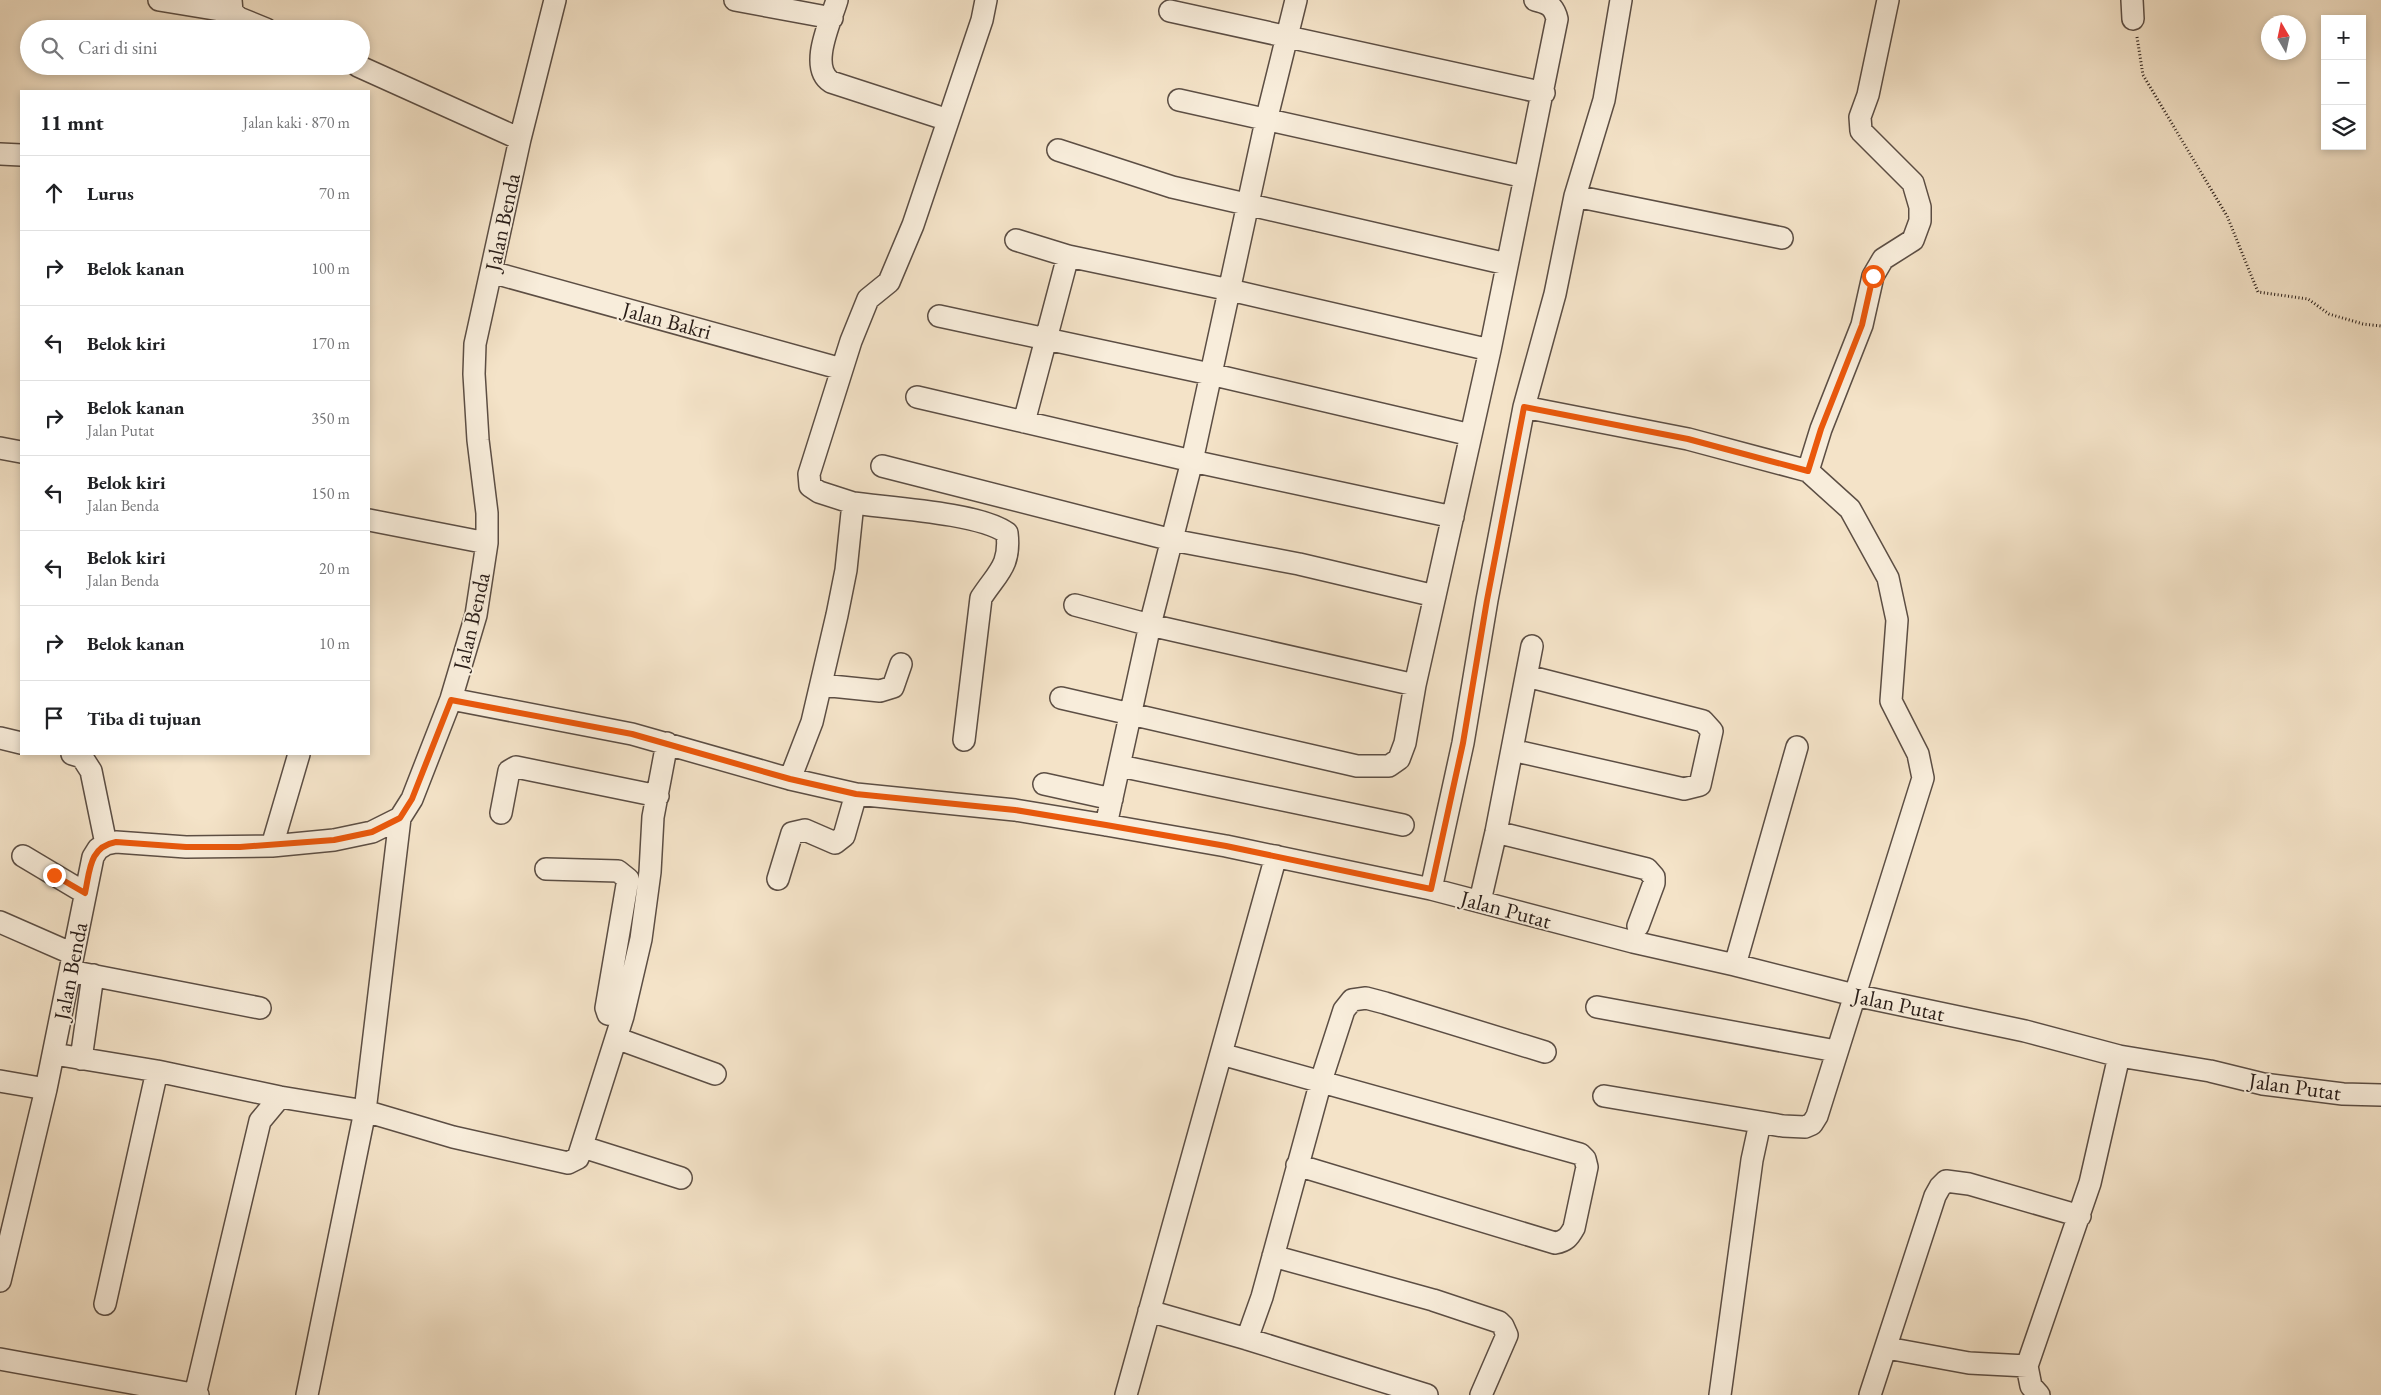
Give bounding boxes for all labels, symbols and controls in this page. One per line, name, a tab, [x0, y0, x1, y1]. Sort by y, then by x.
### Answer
north arrow	[2261, 15, 2306, 60]
map controls	[2321, 15, 2366, 150]
button: +	[2321, 15, 2366, 60]
search box	[20, 20, 370, 75]
icon: search	[38, 34, 66, 62]
text: Cari di sini	[78, 35, 157, 60]
button: −	[2321, 60, 2366, 105]
button: layers	[2321, 105, 2366, 150]
text: 11 mnt	[40, 109, 104, 136]
text: Jalan kaki · 870 m	[243, 112, 350, 133]
street label: Jalan Benda	[478, 170, 527, 276]
icon: ahead	[40, 179, 68, 207]
text: Lurus	[87, 181, 134, 206]
text: 70 m	[319, 183, 350, 204]
icon: right	[40, 254, 68, 282]
text: Belok kanan	[87, 256, 185, 281]
text: 100 m	[311, 258, 350, 279]
route start	[1862, 265, 1885, 288]
street label: Jalan Bakri	[617, 294, 715, 346]
icon: left	[40, 329, 68, 357]
text: Belok kiri	[87, 331, 166, 356]
text: 170 m	[311, 333, 350, 354]
text: Belok kanan	[87, 395, 185, 420]
icon: right	[40, 404, 68, 432]
text: 350 m	[311, 408, 350, 429]
text: Jalan Putat	[87, 420, 154, 441]
text: Belok kiri	[87, 470, 166, 495]
icon: left	[40, 479, 68, 507]
text: 150 m	[311, 483, 350, 504]
text: Jalan Benda	[87, 495, 159, 516]
text: Belok kiri	[87, 545, 166, 570]
icon: left	[40, 554, 68, 582]
text: 20 m	[319, 558, 350, 579]
street label: Jalan Benda	[446, 569, 497, 675]
text: Jalan Benda	[87, 570, 159, 591]
icon: right	[40, 629, 68, 657]
text: Belok kanan	[87, 631, 185, 656]
text: 10 m	[319, 633, 350, 654]
icon: arrive	[40, 704, 68, 732]
text: Tiba di tujuan	[87, 706, 201, 731]
route end	[43, 864, 66, 887]
street label: Jalan Putat	[1455, 883, 1554, 936]
street label: Jalan Benda	[46, 919, 94, 1025]
street label: Jalan Putat	[1849, 980, 1947, 1028]
street label: Jalan Putat	[2245, 1065, 2343, 1107]

